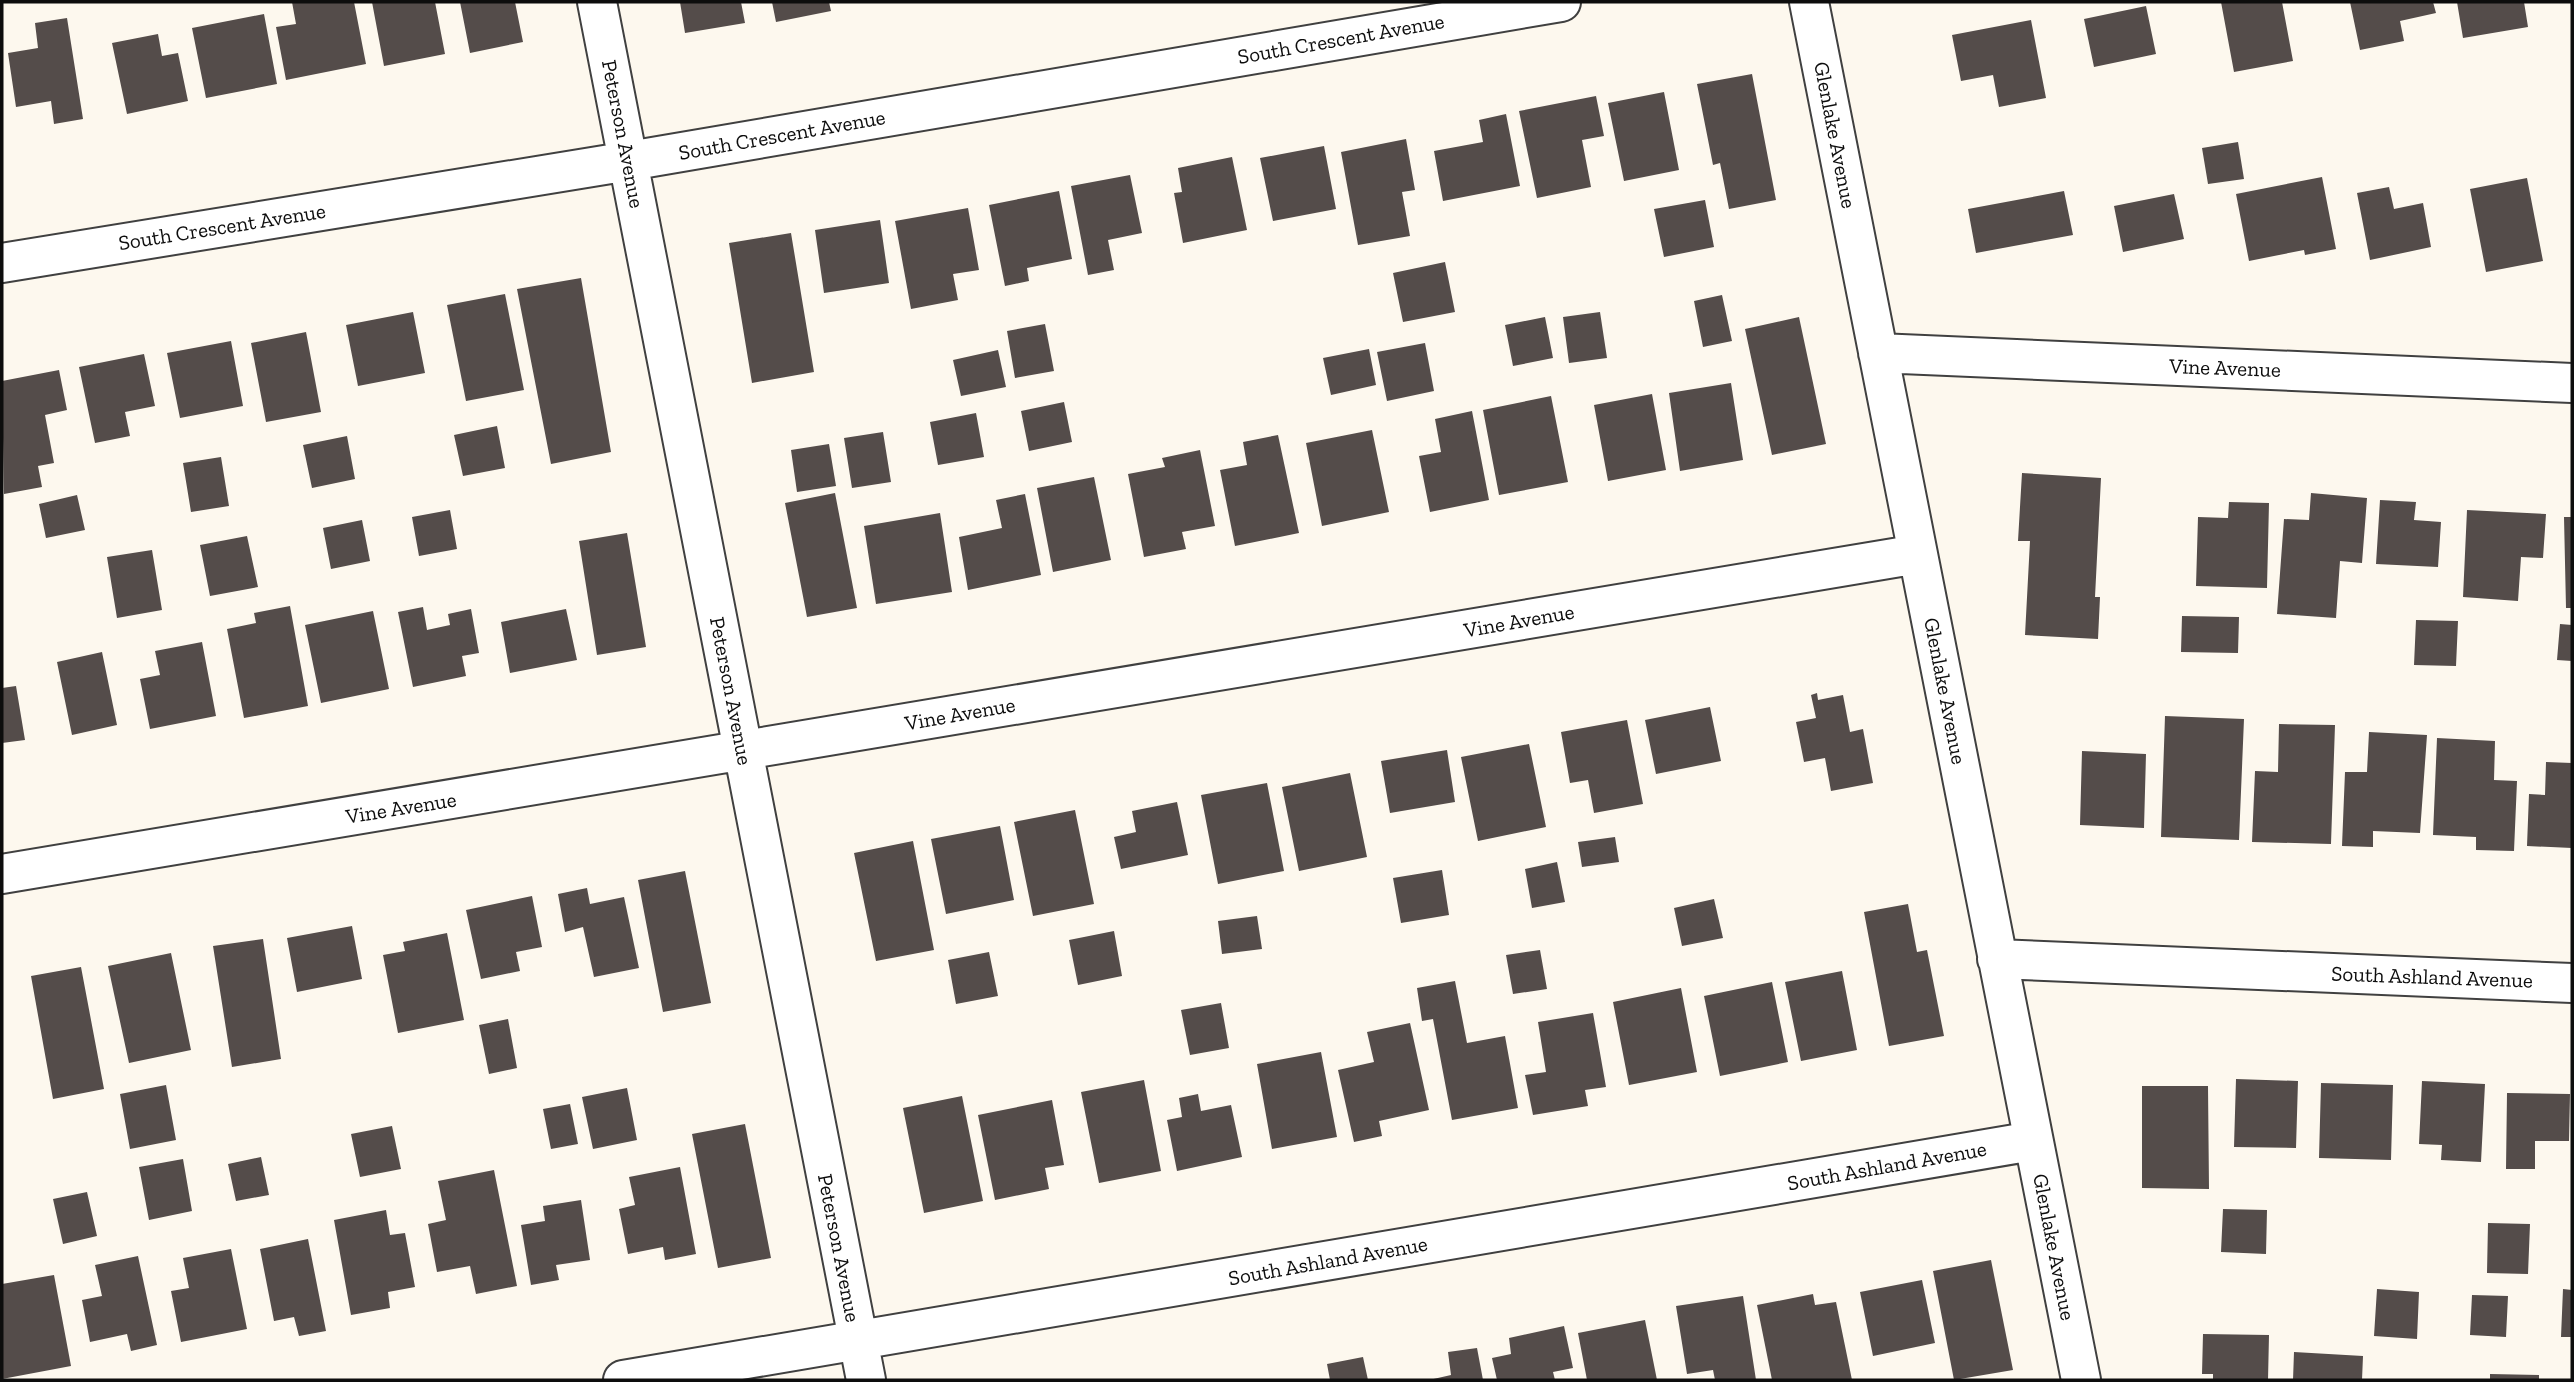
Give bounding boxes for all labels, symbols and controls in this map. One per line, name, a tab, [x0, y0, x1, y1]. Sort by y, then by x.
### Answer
street label: South Crescent Avenue	[1236, 8, 1446, 69]
street label: Peterson Avenue	[597, 58, 650, 210]
street label: Glenlake Avenue	[1809, 59, 1862, 210]
street label: South Crescent Avenue	[677, 104, 887, 165]
street label: South Crescent Avenue	[117, 198, 327, 255]
street label: Vine Avenue	[2168, 353, 2281, 382]
street label: Vine Avenue	[1461, 598, 1576, 643]
street label: Peterson Avenue	[705, 615, 758, 767]
street label: Glenlake Avenue	[1919, 615, 1972, 766]
street label: Vine Avenue	[902, 691, 1017, 736]
street label: Vine Avenue	[343, 786, 458, 829]
street label: South Ashland Avenue	[2331, 960, 2533, 993]
street label: South Ashland Avenue	[1785, 1136, 1989, 1195]
street label: Glenlake Avenue	[2028, 1171, 2081, 1322]
street label: Peterson Avenue	[813, 1172, 866, 1324]
street label: South Ashland Avenue	[1226, 1231, 1430, 1290]

